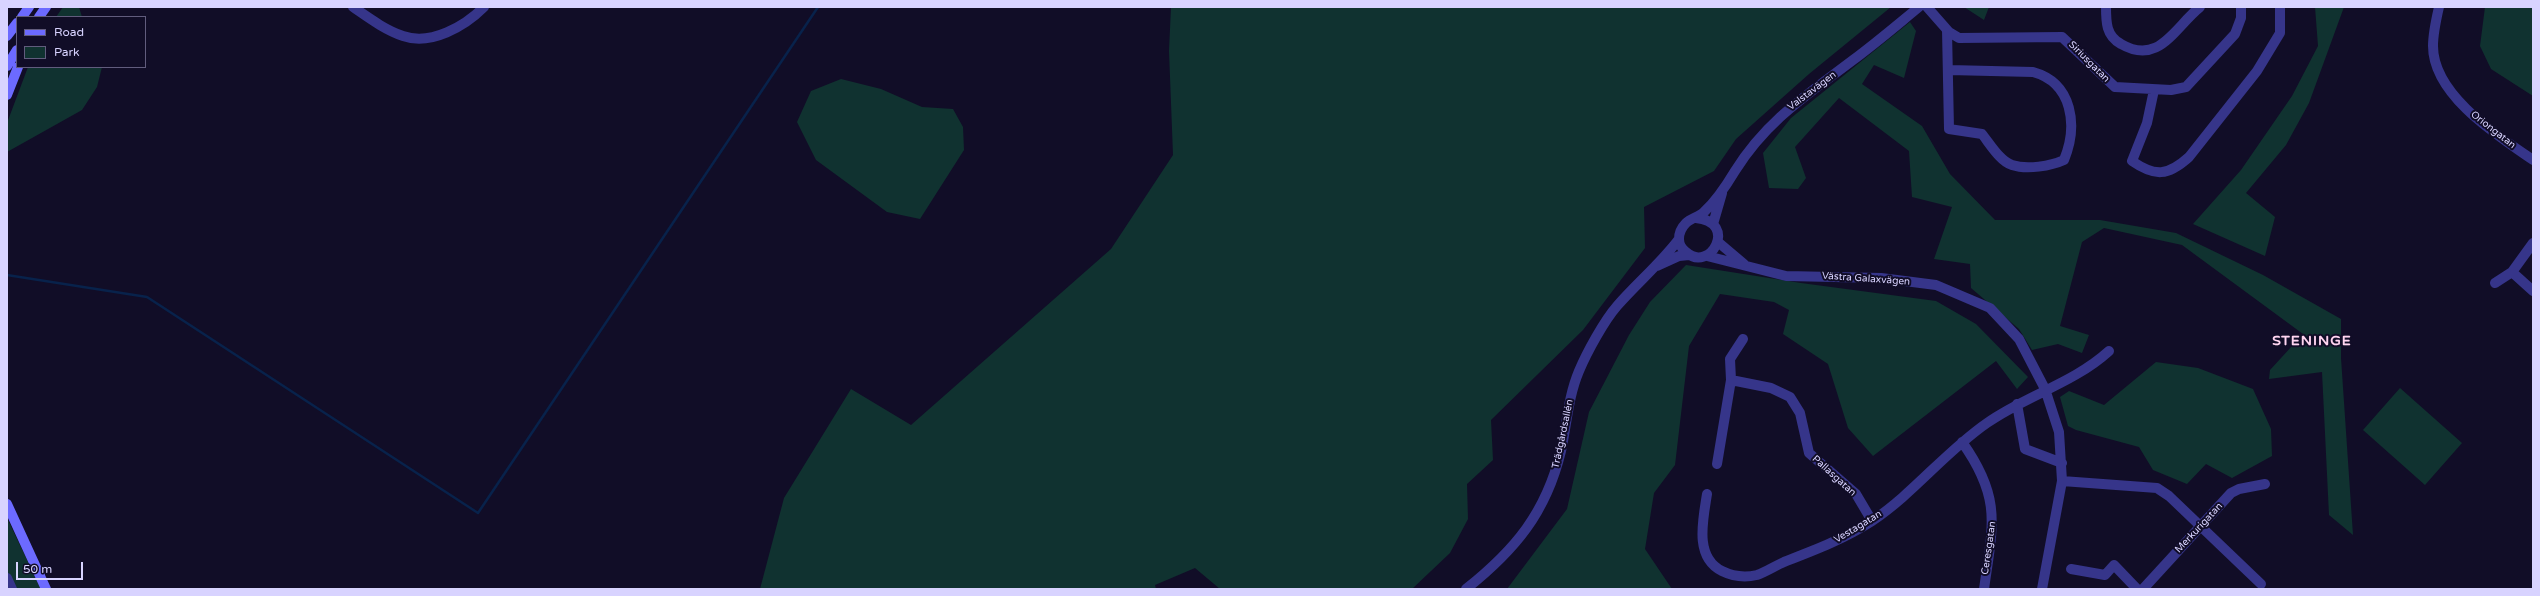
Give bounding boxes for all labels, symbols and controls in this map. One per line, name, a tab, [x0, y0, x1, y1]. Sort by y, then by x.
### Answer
legend	[16, 16, 146, 68]
text: Road	[54, 25, 84, 39]
street label: Siriusgatan	[2066, 39, 2112, 85]
text: Park	[54, 45, 80, 59]
street label: Valstavägen	[1785, 69, 1839, 113]
street label: Oriongatan	[2468, 109, 2518, 151]
street label: Västra Galaxvägen	[1821, 270, 1911, 288]
district label: STENINGE	[2272, 333, 2352, 349]
street label: Trädgårdsallén	[1550, 398, 1576, 470]
street label: Pallasgatan	[1810, 453, 1858, 499]
street label: Merkurigatan	[2173, 500, 2225, 556]
street label: Vestagatan	[1832, 508, 1884, 546]
street label: Ceresgatan	[1979, 520, 1999, 576]
scale bar	[18, 554, 85, 580]
text: 50 m	[23, 562, 52, 576]

